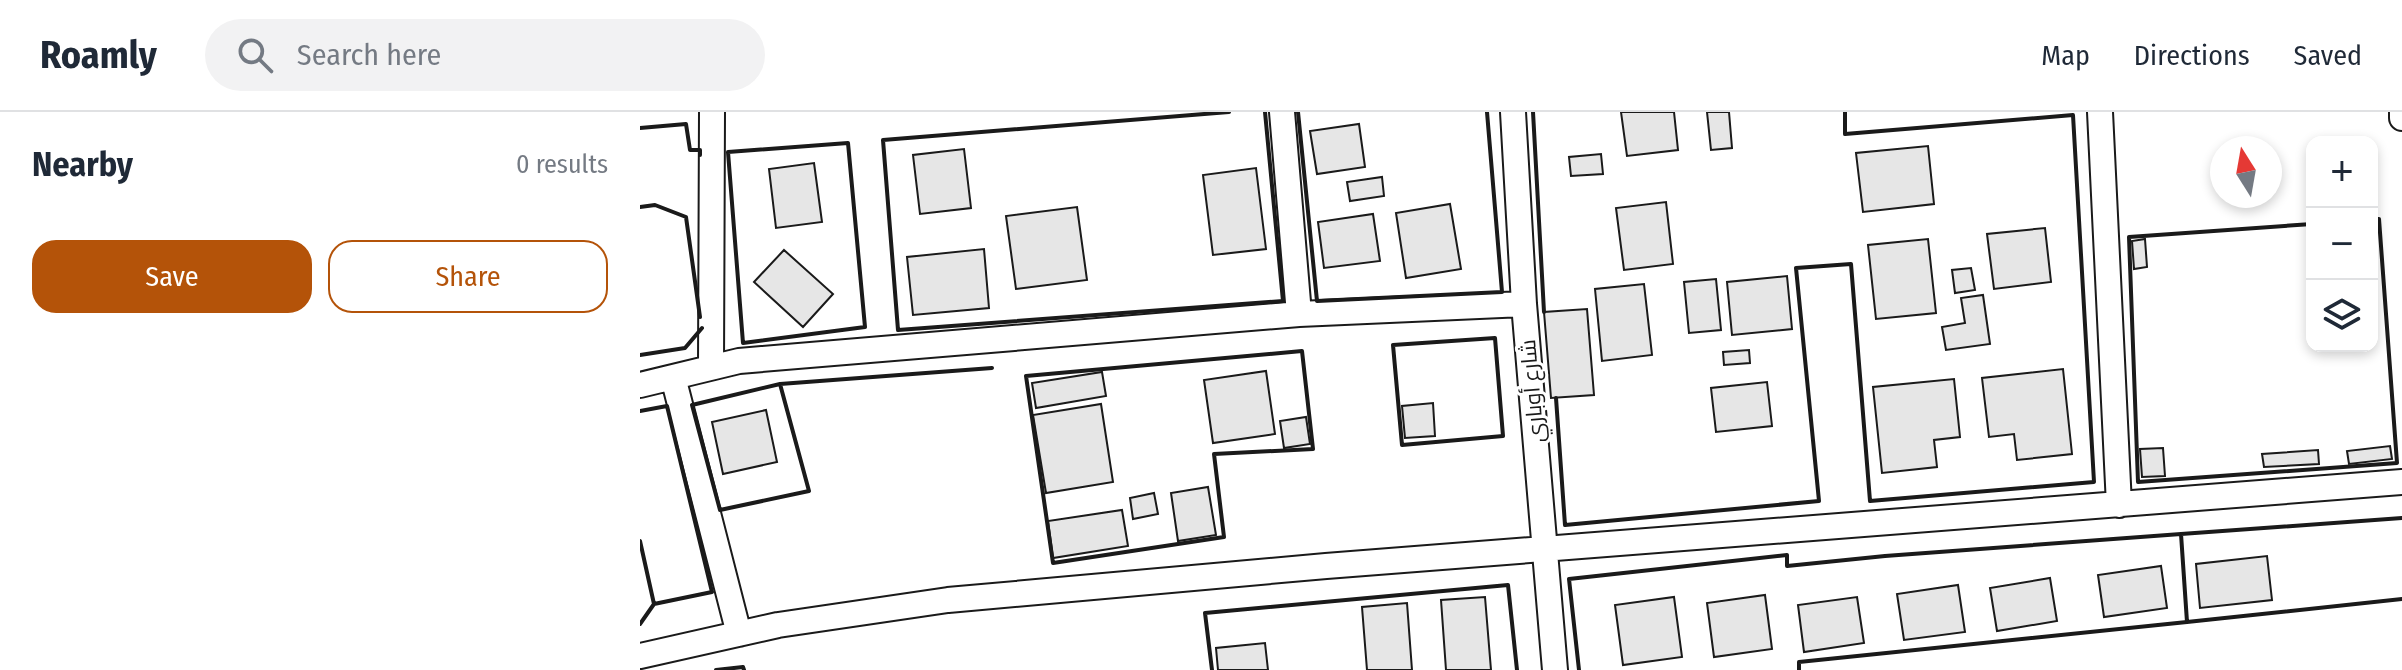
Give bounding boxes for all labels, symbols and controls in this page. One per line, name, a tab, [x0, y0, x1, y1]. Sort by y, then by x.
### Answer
search box	[205, 19, 765, 91]
text: Roamly	[40, 32, 157, 78]
icon: search	[233, 33, 277, 77]
text: Search here	[297, 37, 441, 73]
text: Map	[2041, 39, 2090, 72]
text: Directions	[2134, 39, 2250, 72]
text: Saved	[2294, 39, 2362, 72]
north arrow	[2210, 136, 2282, 208]
map controls	[2306, 136, 2378, 352]
button: +	[2306, 136, 2378, 208]
text: Nearby	[32, 144, 133, 185]
text: 0 results	[516, 149, 608, 180]
button: −	[2306, 208, 2378, 280]
button: Save	[32, 240, 312, 313]
button: Share	[328, 240, 608, 313]
button: layers	[2306, 280, 2378, 352]
street label: شارع أوباري	[1514, 338, 1553, 444]

